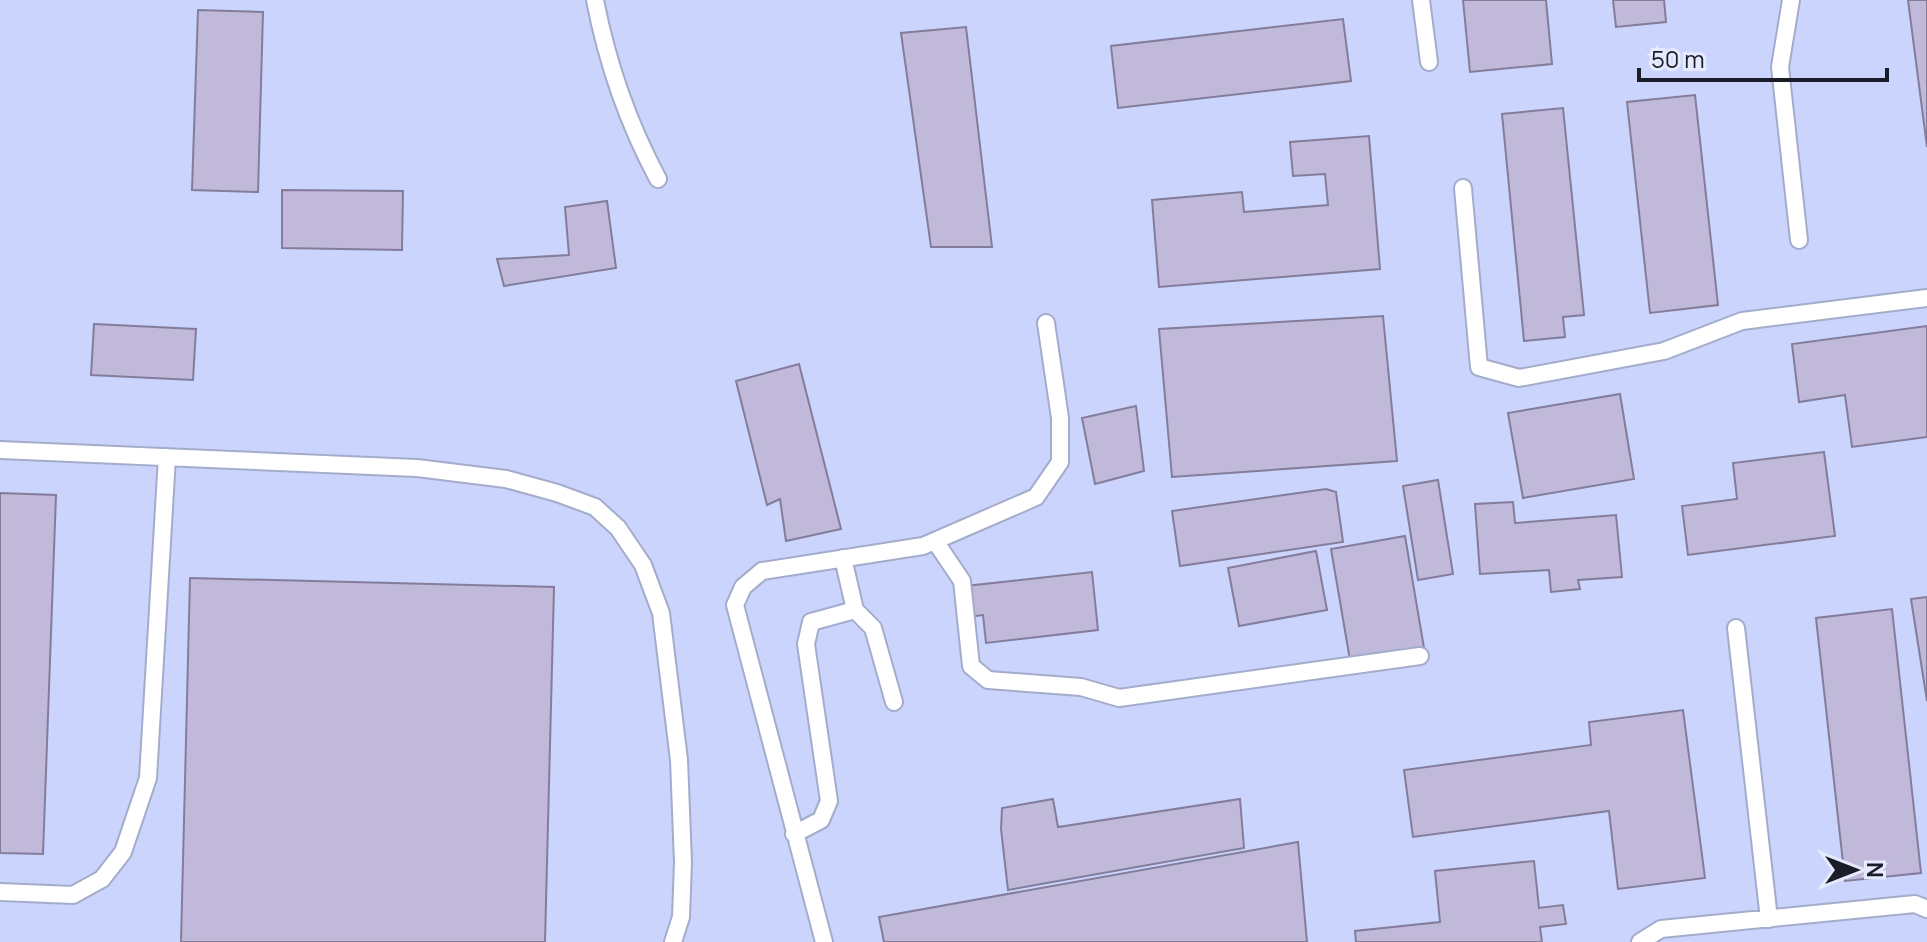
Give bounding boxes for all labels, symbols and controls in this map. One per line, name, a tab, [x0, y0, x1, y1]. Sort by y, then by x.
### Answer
scale bar	[1639, 32, 1887, 82]
text: 50 m	[1651, 42, 1705, 75]
north arrow	[1815, 830, 1895, 910]
text: N	[1860, 862, 1890, 878]

